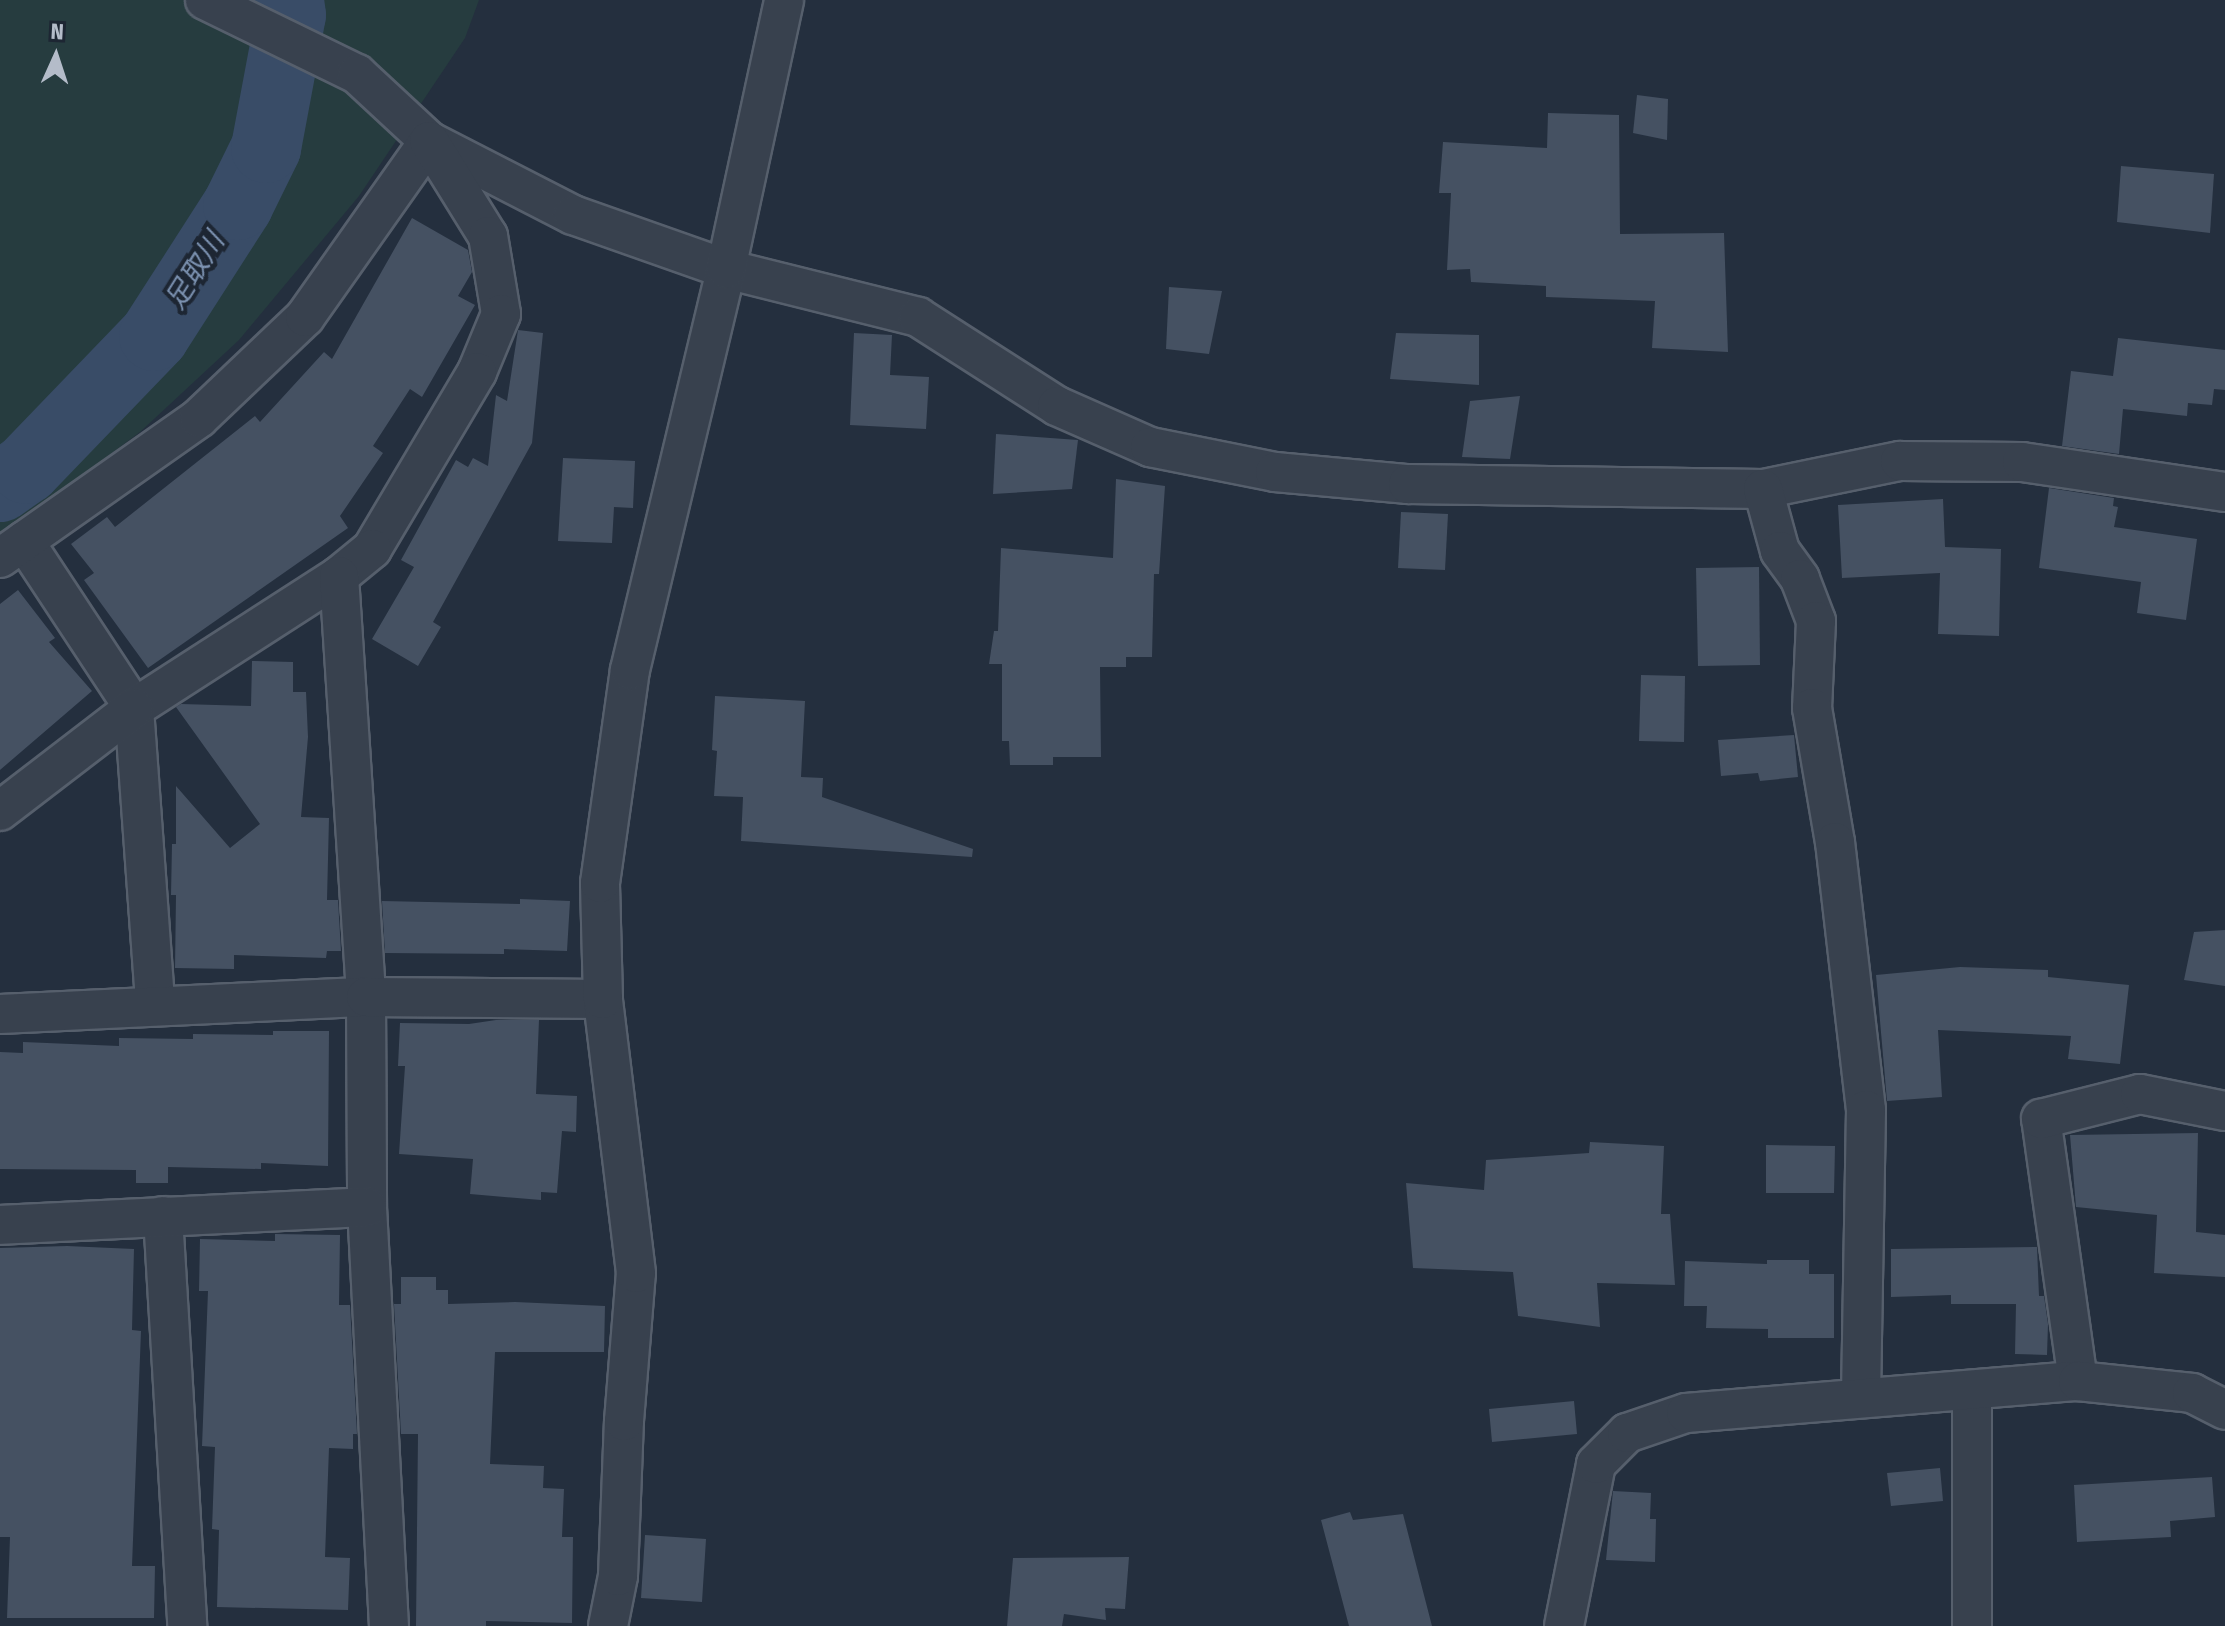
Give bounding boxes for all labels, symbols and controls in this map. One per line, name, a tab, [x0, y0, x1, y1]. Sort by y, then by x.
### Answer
north arrow	[16, 16, 96, 96]
text: N	[50, 18, 65, 45]
water label: 足取川	[158, 226, 232, 316]

